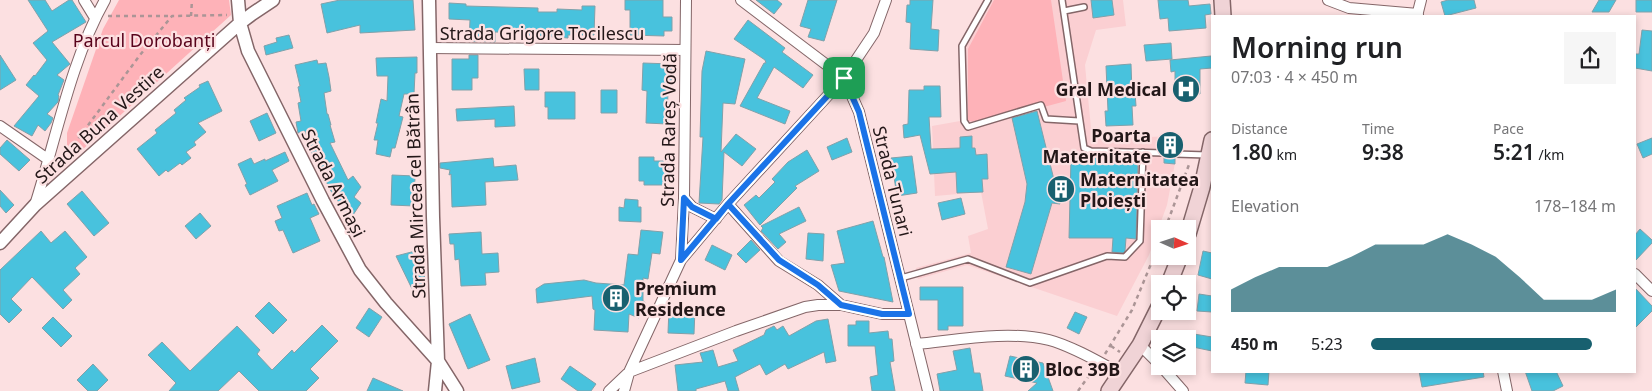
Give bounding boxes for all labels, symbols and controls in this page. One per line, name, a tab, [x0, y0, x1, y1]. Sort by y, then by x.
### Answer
street label: Strada Grigore Tocilescu	[440, 21, 644, 45]
park label: Parcul Dorobanți	[73, 28, 215, 52]
text: Morning run	[1231, 28, 1403, 66]
button: share	[1564, 32, 1616, 84]
street label: Strada Rareș Vodă	[655, 53, 681, 207]
pin	[823, 57, 865, 99]
street label: Strada Buna Vestire	[29, 60, 169, 188]
icon: arrive	[830, 64, 858, 92]
text: 07:03 · 4 × 450 m	[1231, 66, 1358, 88]
hospital icon: Gral Medical	[1171, 74, 1201, 104]
place label: Gral Medical	[1056, 77, 1167, 101]
street label: Strada Mircea cel Bătrân	[399, 93, 431, 299]
text: Distance	[1231, 119, 1288, 138]
text: Time	[1362, 119, 1394, 138]
text: Pace	[1493, 119, 1524, 138]
street label: Strada Tunari	[868, 123, 918, 239]
place label: Poarta Maternitate	[1042, 123, 1151, 168]
street label: Strada Armași	[296, 125, 372, 241]
building icon: Poarta Maternitate	[1155, 130, 1185, 160]
text: 1.80	[1231, 138, 1273, 166]
text: 9:38	[1362, 138, 1404, 166]
text: 5:21	[1493, 138, 1535, 166]
text: km	[1273, 145, 1297, 164]
text: /km	[1535, 145, 1564, 164]
place label: Maternitatea Ploiești	[1080, 167, 1199, 212]
building icon: Maternitatea Ploiești	[1046, 174, 1076, 204]
text: Elevation	[1231, 195, 1299, 217]
text: 178–184 m	[1534, 195, 1616, 217]
north arrow	[1151, 220, 1196, 265]
map controls	[1151, 220, 1196, 375]
button: locate	[1151, 275, 1196, 320]
place label: Premium Residence	[635, 276, 726, 321]
building icon: Premium Residence	[601, 283, 631, 313]
button: layers	[1151, 330, 1196, 375]
text: 450 m	[1231, 333, 1278, 355]
text: 5:23	[1311, 333, 1343, 355]
building icon: Bloc 39B	[1011, 354, 1041, 384]
place label: Bloc 39B	[1045, 357, 1120, 381]

